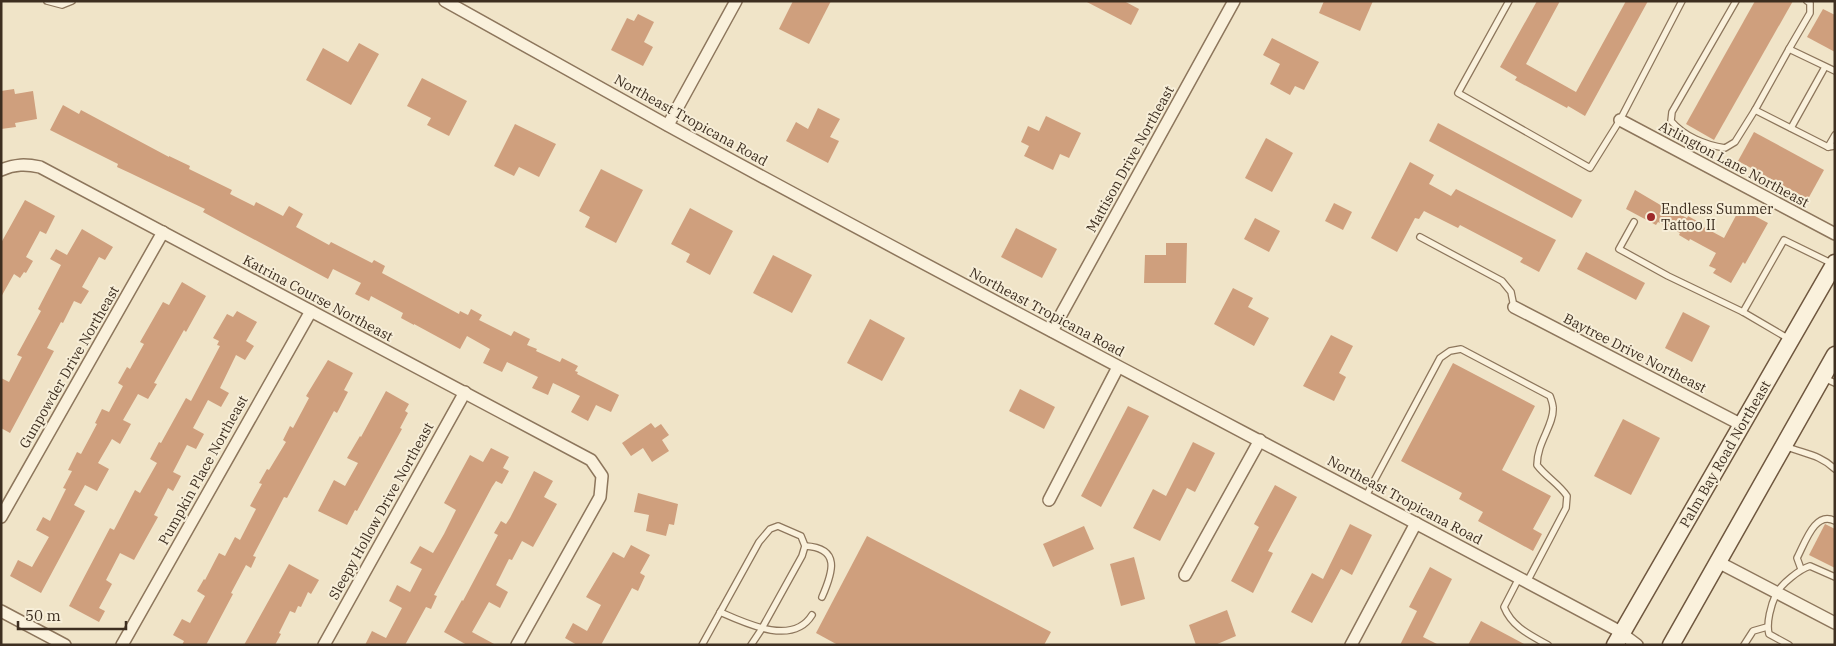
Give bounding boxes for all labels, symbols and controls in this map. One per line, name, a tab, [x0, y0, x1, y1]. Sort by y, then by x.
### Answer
street label: Northeast Tropicana Road	[611, 70, 771, 170]
street label: Mattison Drive Northeast	[1082, 82, 1178, 236]
street label: Arlington Lane Northeast	[1656, 117, 1812, 211]
place label: Endless Summer Tattoo II	[1661, 200, 1774, 234]
marker: Endless Summer Tattoo II	[1645, 211, 1657, 223]
street label: Katrina Course Northeast	[240, 251, 396, 345]
street label: Northeast Tropicana Road	[966, 263, 1128, 361]
street label: Gunpowder Drive Northeast	[15, 282, 123, 452]
street label: Baytree Drive Northeast	[1561, 309, 1710, 397]
street label: Palm Bay Road Northeast	[1675, 377, 1775, 531]
street label: Pumpkin Place Northeast	[154, 392, 252, 548]
street label: Sleepy Hollow Drive Northeast	[325, 419, 437, 603]
street label: Northeast Tropicana Road	[1324, 451, 1486, 549]
scale bar	[18, 598, 125, 630]
text: 50 m	[25, 606, 61, 625]

